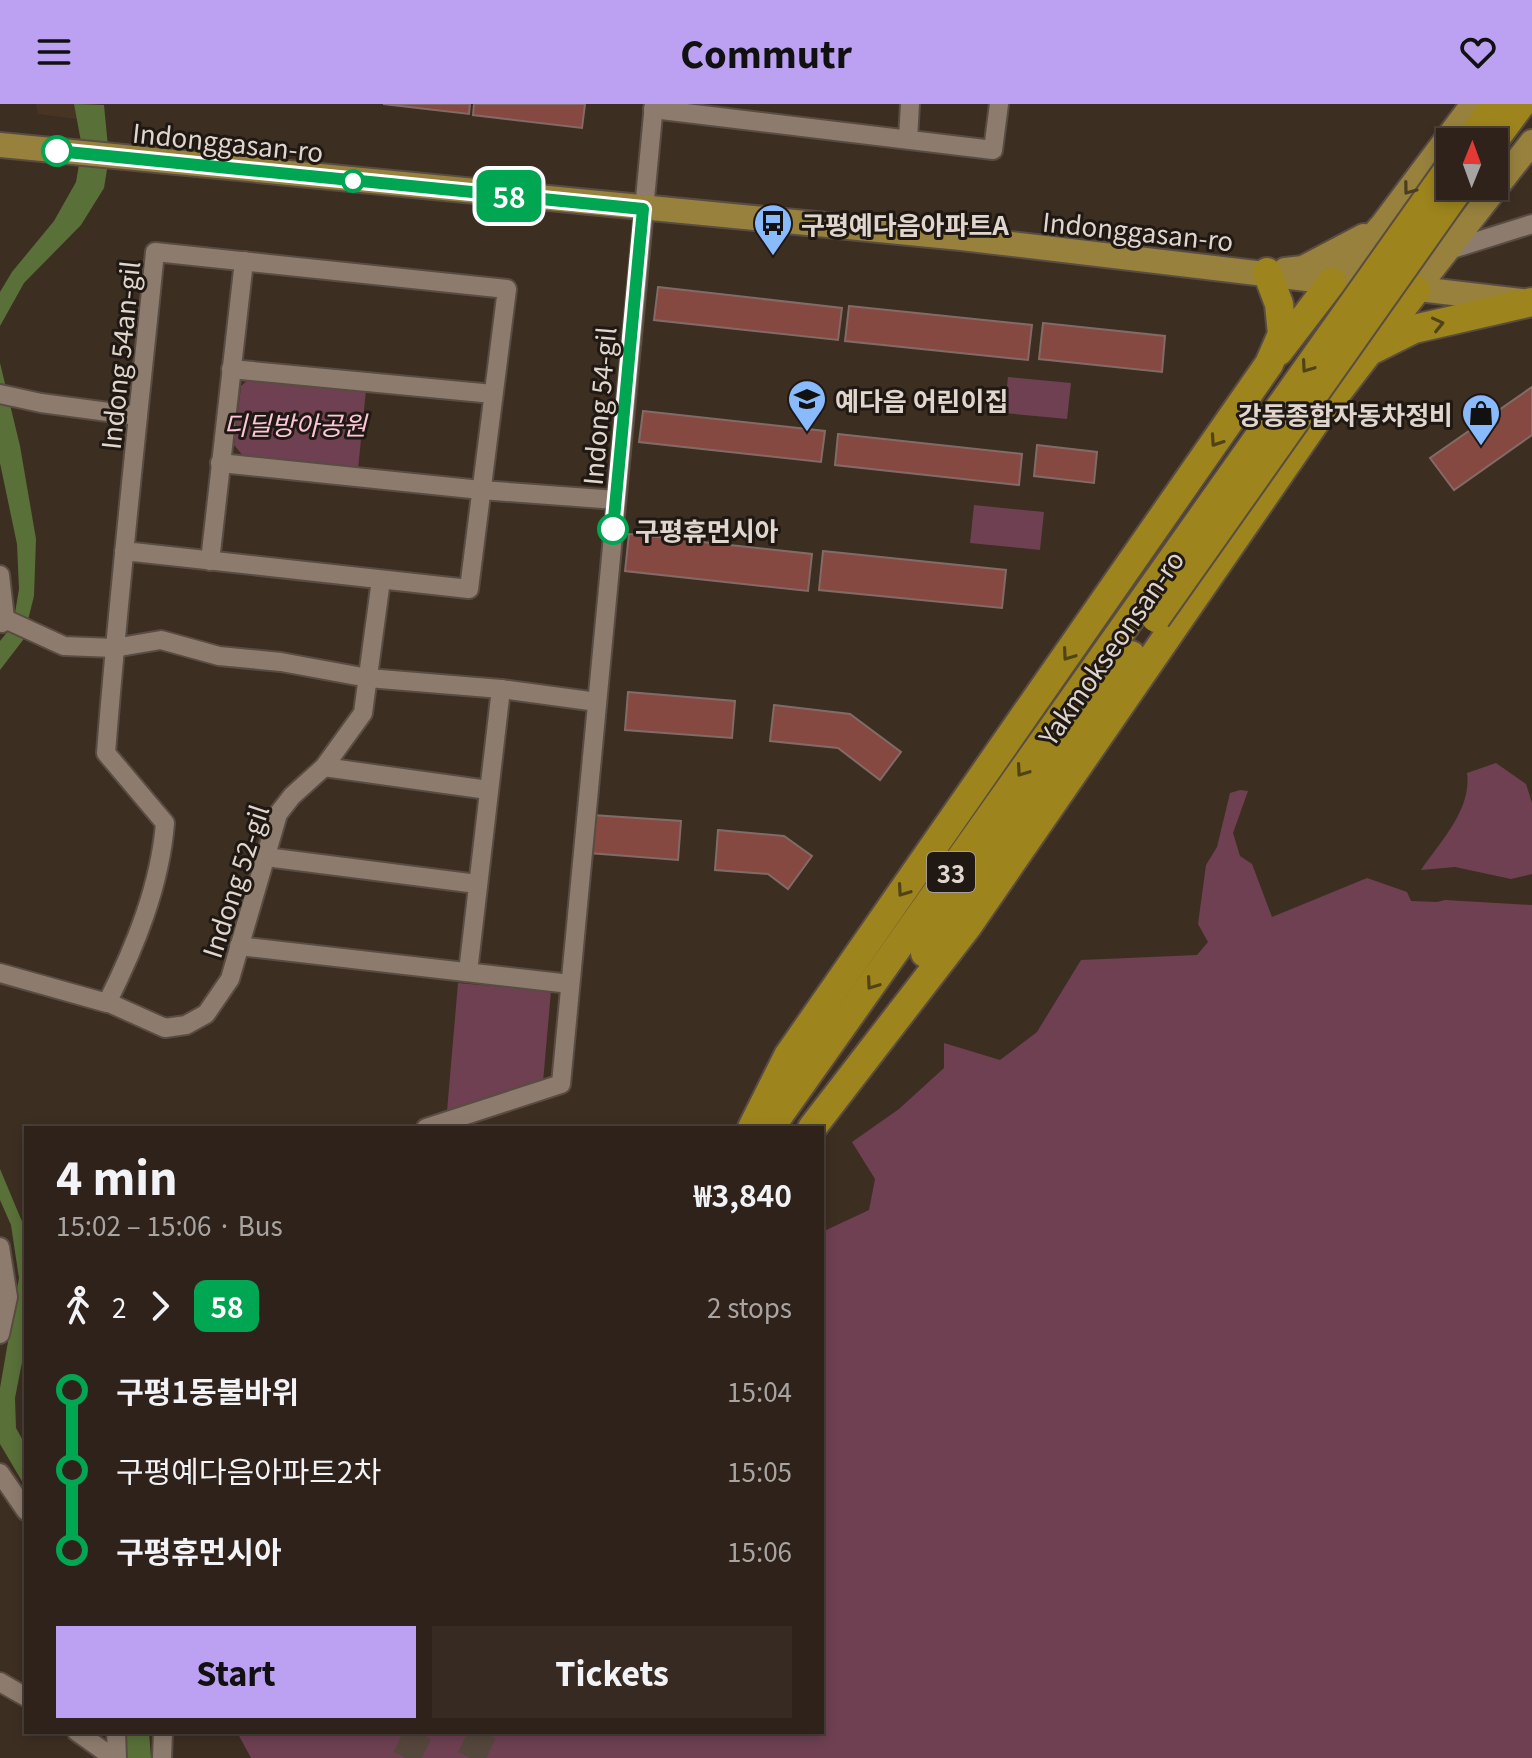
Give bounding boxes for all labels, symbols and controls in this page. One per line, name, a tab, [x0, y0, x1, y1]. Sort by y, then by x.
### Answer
text: Commutr	[680, 26, 852, 78]
icon: menu	[32, 30, 76, 74]
icon: heart	[1456, 30, 1500, 74]
street label: Indonggasan-ro	[131, 113, 325, 169]
north arrow	[1436, 128, 1508, 200]
map controls	[1436, 128, 1508, 200]
unlabelled marker	[42, 136, 72, 166]
unlabelled marker	[342, 170, 364, 192]
line badge: 58	[473, 170, 545, 222]
text: 58	[492, 176, 526, 216]
one-way arrow	[1405, 180, 1419, 195]
bus stop icon: 구평예다음아파트A	[752, 202, 794, 257]
street label: Indonggasan-ro	[1041, 202, 1235, 258]
place label: 구평예다음아파트A	[801, 205, 1009, 242]
street label: Indong 54an-gil	[91, 259, 147, 451]
one-way arrow	[1431, 316, 1444, 333]
street label: Indong 54-gil	[573, 325, 623, 487]
one-way arrow	[1302, 359, 1317, 373]
school or university icon: 예다음 어린이집	[786, 378, 828, 433]
place label: 예다음 어린이집	[835, 381, 1008, 418]
shop icon: 강동종합자동차정비	[1460, 392, 1502, 447]
place label: 강동종합자동차정비	[1238, 395, 1453, 432]
park label: 디딜방아공원	[223, 405, 369, 442]
one-way arrow	[1211, 432, 1226, 446]
place label: 구평휴먼시아	[635, 511, 779, 548]
marker: 구평휴먼시아	[598, 514, 628, 544]
street label: Yakmokseonsan-ro	[1028, 542, 1191, 753]
one-way arrow	[1063, 646, 1078, 660]
one-way arrow	[1017, 763, 1032, 777]
street label: Indong 52-gil	[192, 800, 276, 962]
road number: 33	[927, 852, 975, 892]
one-way arrow	[898, 882, 913, 896]
one-way arrow	[867, 975, 882, 989]
text: 4 min	[56, 1144, 178, 1208]
text: ₩3,840	[694, 1172, 792, 1216]
text: 15:02 – 15:06 · Bus	[56, 1206, 283, 1243]
icon: walk	[56, 1284, 100, 1328]
icon: forward	[138, 1284, 182, 1328]
text: 58	[210, 1286, 243, 1326]
text: 2	[112, 1288, 126, 1325]
text: 2 stops	[707, 1288, 792, 1325]
text: 구평1동불바위	[116, 1368, 299, 1412]
text: 15:04	[727, 1372, 792, 1409]
text: 구평예다음아파트2차	[116, 1448, 381, 1492]
text: 15:05	[727, 1452, 792, 1489]
text: 구평휴먼시아	[116, 1528, 282, 1572]
text: 15:06	[727, 1532, 792, 1569]
button: Start	[56, 1626, 416, 1718]
button: Tickets	[432, 1626, 792, 1718]

